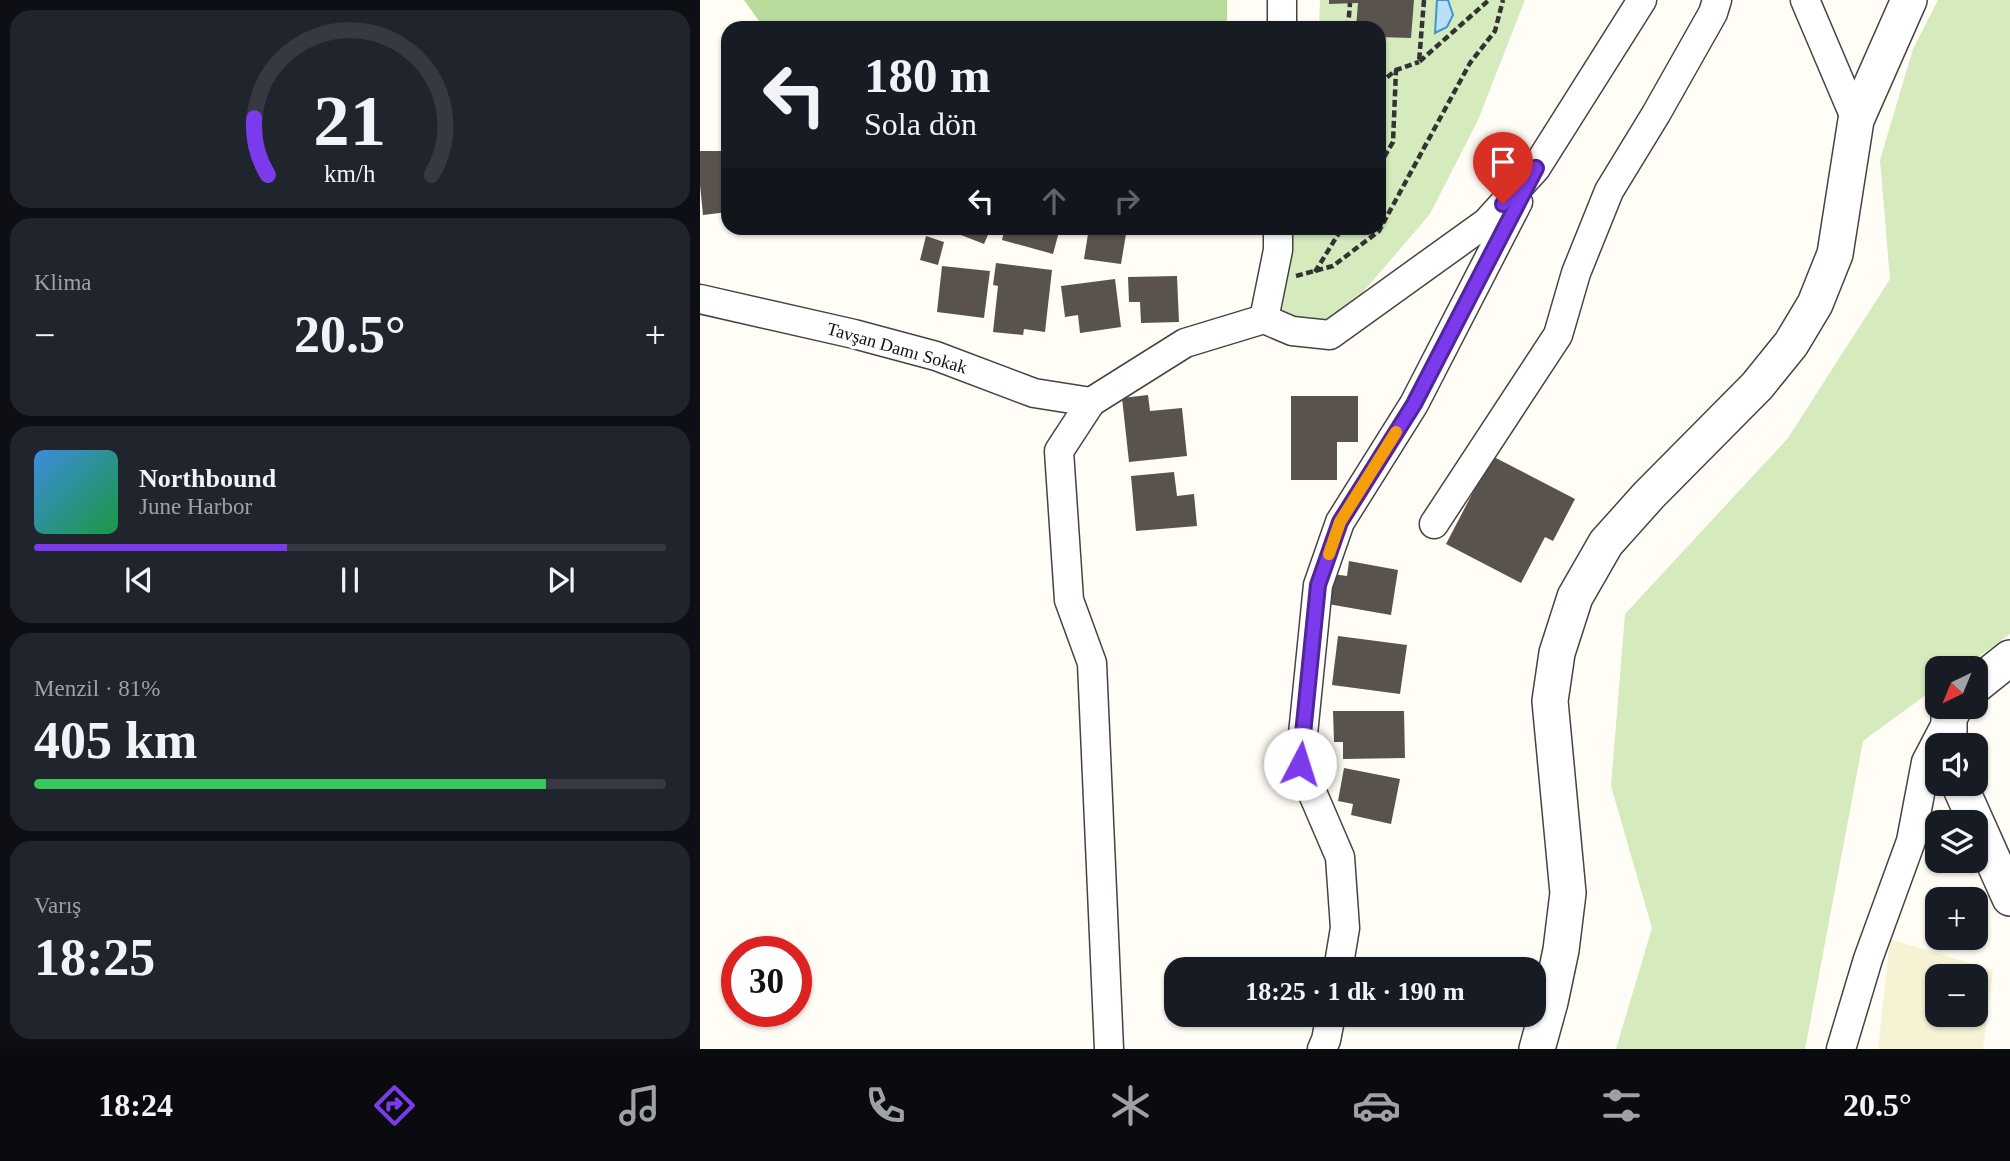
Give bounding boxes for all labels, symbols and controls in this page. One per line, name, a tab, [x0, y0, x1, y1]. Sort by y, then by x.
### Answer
text: 180 m	[864, 48, 991, 103]
icon: left	[749, 49, 840, 140]
text: 21	[314, 80, 386, 161]
text: Sola dön	[864, 106, 977, 142]
pin	[1473, 132, 1533, 204]
icon: arrive	[1484, 143, 1522, 181]
text: km/h	[324, 160, 376, 187]
icon: left	[962, 182, 1000, 220]
icon: ahead	[1035, 182, 1073, 220]
icon: right	[1108, 182, 1146, 220]
text: Klima	[34, 270, 92, 295]
text: 20.5°	[294, 306, 406, 363]
text: −	[34, 314, 55, 356]
text: +	[645, 314, 666, 356]
street label: Tavşan Damı Sokak	[825, 318, 969, 378]
text: Northbound	[139, 464, 276, 493]
text: June Harbor	[139, 494, 252, 519]
icon: previous	[120, 561, 158, 599]
icon: pause	[331, 561, 369, 599]
icon: next	[542, 561, 580, 599]
north arrow	[1925, 656, 1988, 719]
map controls	[1925, 656, 1988, 1027]
text: Menzil · 81%	[34, 676, 160, 701]
text: 405 km	[34, 712, 197, 769]
position arrow	[1263, 727, 1337, 801]
button: sound	[1925, 733, 1988, 796]
button: layers	[1925, 810, 1988, 873]
button: +	[1925, 887, 1988, 950]
text: Varış	[34, 893, 81, 918]
text: 18:25	[34, 929, 155, 986]
speed limit sign: 30	[721, 936, 812, 1027]
button: −	[1925, 964, 1988, 1027]
text: 18:25 · 1 dk · 190 m	[1245, 977, 1465, 1006]
icon: directions	[370, 1081, 419, 1130]
icon: music	[615, 1081, 664, 1130]
icon: phone	[861, 1081, 910, 1130]
icon: climate	[1106, 1081, 1155, 1130]
icon: car	[1352, 1081, 1401, 1130]
icon: filters	[1597, 1081, 1646, 1130]
text: 18:24	[98, 1087, 173, 1123]
text: 20.5°	[1843, 1087, 1912, 1123]

